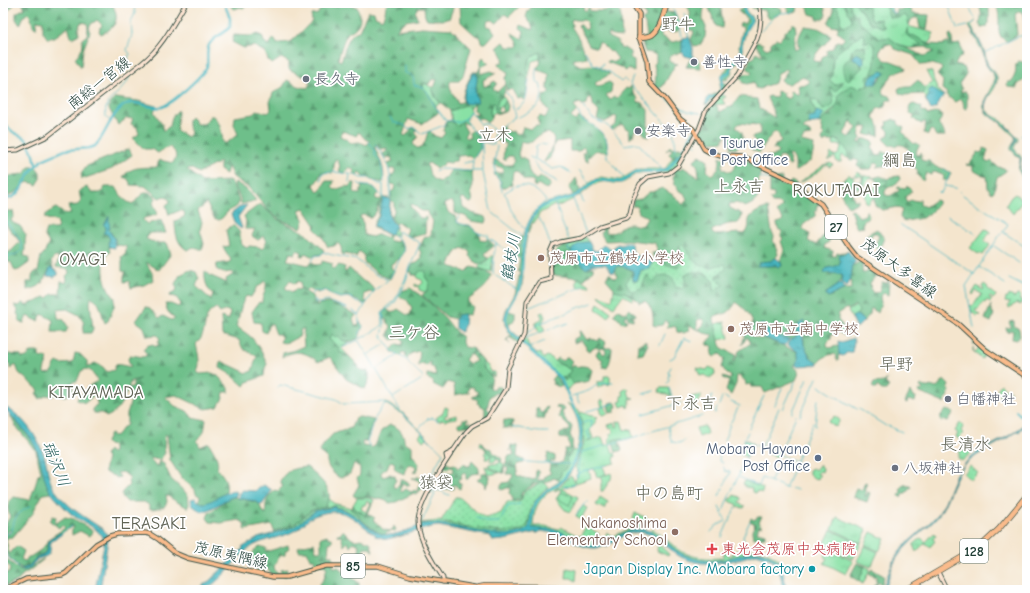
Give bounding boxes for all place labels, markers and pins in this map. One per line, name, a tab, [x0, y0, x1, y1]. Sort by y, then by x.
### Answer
place label: 善性寺	[702, 53, 747, 71]
marker: 善性寺	[689, 57, 699, 67]
place label: 長久寺	[314, 70, 359, 88]
marker: 長久寺	[301, 74, 311, 84]
place label: 安楽寺	[646, 122, 691, 140]
marker: 安楽寺	[633, 126, 643, 136]
place label: Tsurue Post Office	[721, 134, 789, 169]
marker: Tsurue Post Office	[708, 147, 718, 157]
place label: 茂原市立鶴枝小学校	[549, 249, 684, 267]
marker: 茂原市立鶴枝小学校	[536, 253, 546, 263]
place label: 茂原市立南中学校	[739, 320, 859, 338]
marker: 茂原市立南中学校	[726, 324, 736, 334]
place label: 白幡神社	[956, 390, 1016, 408]
marker: 白幡神社	[943, 394, 953, 404]
place label: Mobara Hayano Post Office	[706, 440, 810, 475]
marker: Mobara Hayano Post Office	[813, 453, 823, 463]
place label: 八坂神社	[903, 459, 963, 477]
marker: 八坂神社	[890, 463, 900, 473]
place label: Nakanoshima Elementary School	[547, 514, 667, 549]
marker: Nakanoshima Elementary School	[670, 527, 680, 537]
place label: 東光会茂原中央病院	[721, 540, 856, 558]
marker: 東光会茂原中央病院	[706, 543, 718, 555]
place label: Japan Display Inc. Mobara factory	[584, 560, 804, 578]
marker: Japan Display Inc. Mobara factory	[807, 564, 817, 574]

